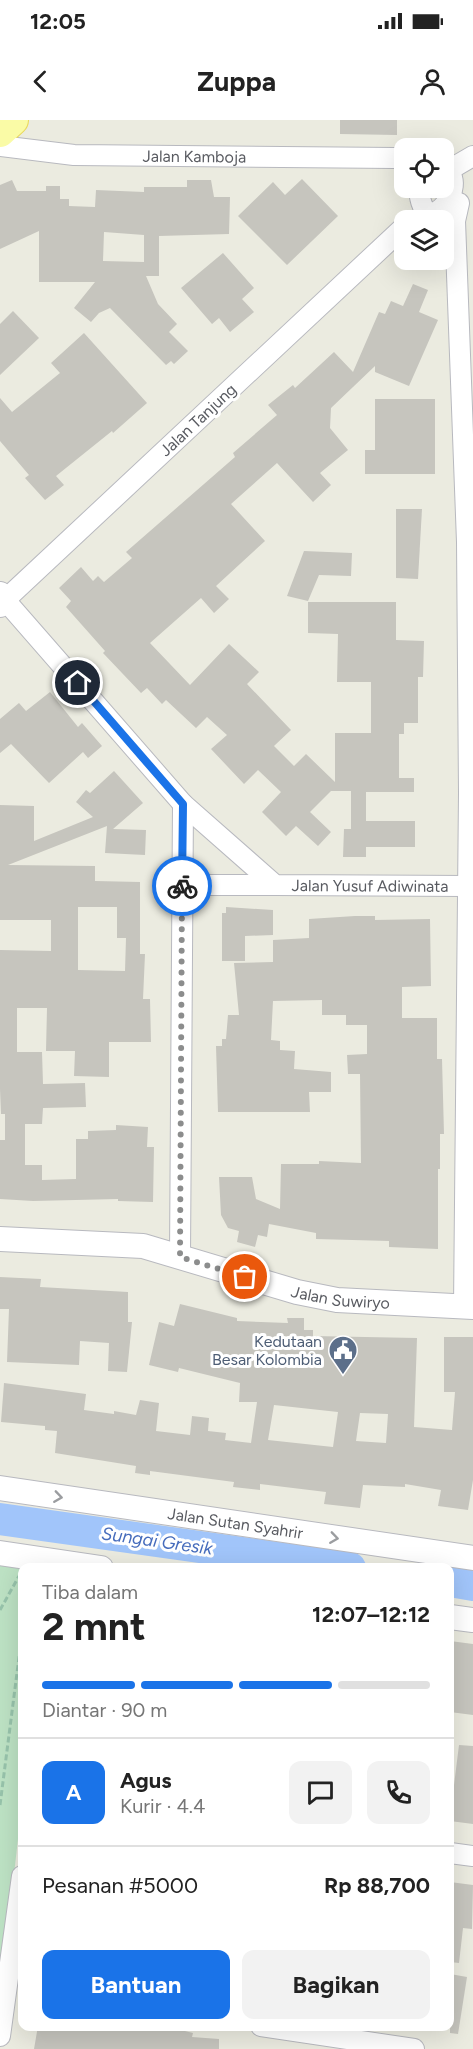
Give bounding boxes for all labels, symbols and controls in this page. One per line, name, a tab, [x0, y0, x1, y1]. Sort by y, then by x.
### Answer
text: 12:05	[30, 8, 86, 35]
icon: back	[24, 65, 57, 98]
text: Zuppa	[197, 65, 276, 98]
icon: person	[416, 65, 449, 98]
map controls	[394, 138, 454, 270]
button: locate	[394, 138, 454, 198]
street label: Jalan Kamboja	[143, 146, 246, 166]
button: layers	[394, 210, 454, 270]
street label: Jalan Tanjung	[156, 380, 240, 460]
pin	[52, 657, 103, 708]
icon: home	[61, 666, 94, 699]
courier	[152, 856, 212, 916]
icon: bike	[166, 870, 199, 903]
street label: Jalan Yusuf Adiwinata	[292, 876, 449, 895]
pin	[219, 1251, 270, 1302]
icon: bag	[228, 1260, 261, 1293]
street label: Jalan Suwiryo	[289, 1281, 390, 1312]
place label: Kedutaan Besar Kolombia	[212, 1332, 322, 1369]
public building icon: Kedutaan Besar Kolombia	[327, 1334, 359, 1376]
one-way arrow	[52, 1490, 62, 1503]
street label: Jalan Sutan Syahrir	[166, 1503, 305, 1542]
water label: Sungai Gresik	[100, 1522, 215, 1560]
one-way arrow	[329, 1531, 339, 1543]
text: Tiba dalam	[42, 1580, 138, 1604]
text: 12:07–12:12	[312, 1601, 430, 1628]
text: 2 mnt	[42, 1603, 146, 1650]
text: Diantar · 90 m	[42, 1698, 167, 1722]
button: chat	[289, 1761, 352, 1824]
button: phone	[367, 1761, 430, 1824]
text: Agus	[120, 1767, 171, 1794]
text: A	[66, 1779, 81, 1806]
text: Kurir · 4.4	[120, 1794, 205, 1818]
text: Pesanan #5000	[42, 1872, 198, 1899]
text: Rp 88,700	[324, 1872, 430, 1899]
button: Bantuan	[42, 1950, 230, 2019]
button: Bagikan	[242, 1950, 430, 2019]

